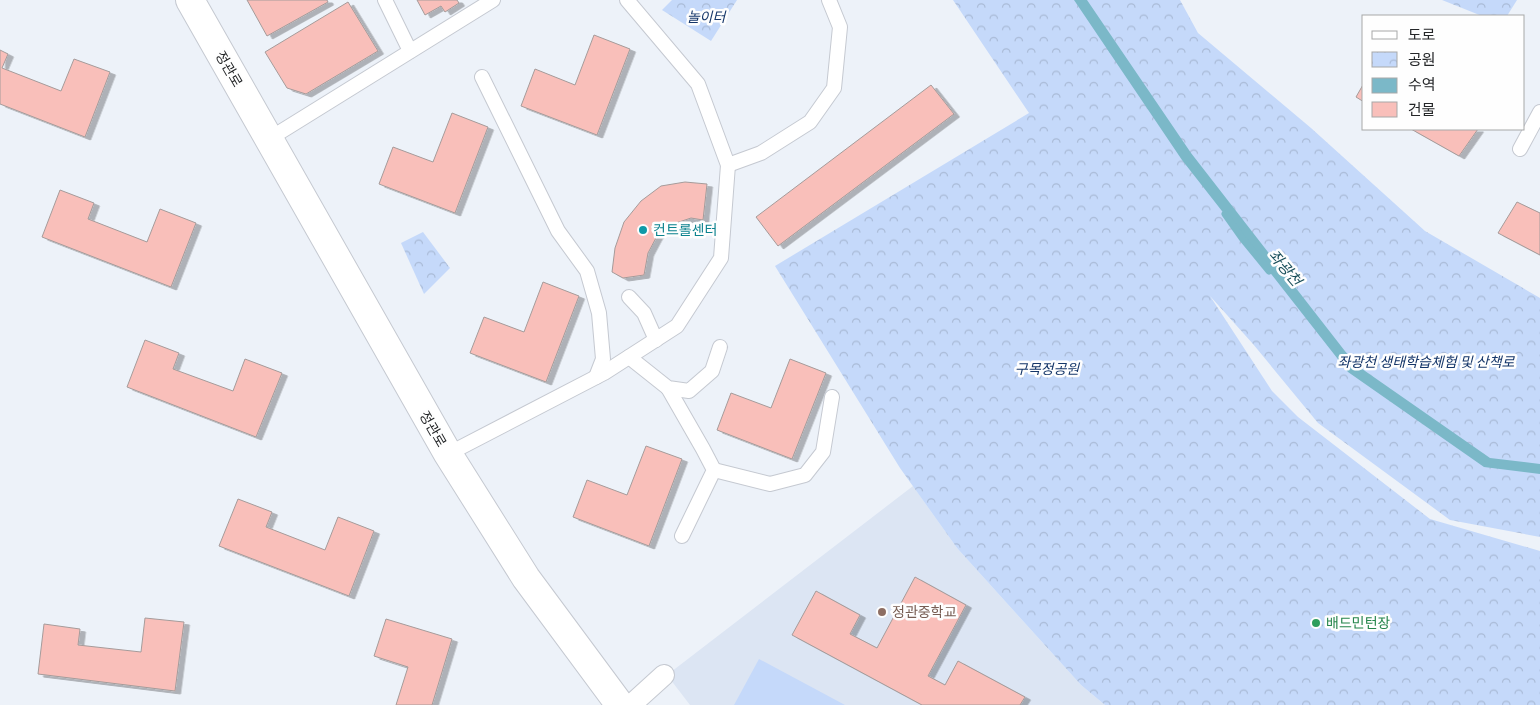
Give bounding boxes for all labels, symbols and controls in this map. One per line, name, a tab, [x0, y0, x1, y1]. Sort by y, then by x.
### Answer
park label: 놀이터	[687, 6, 727, 26]
legend	[1362, 15, 1525, 130]
text: 도로	[1408, 23, 1436, 44]
street label: 정관로	[212, 47, 248, 90]
text: 공원	[1408, 48, 1436, 69]
text: 수역	[1408, 73, 1436, 94]
text: 건물	[1408, 98, 1436, 119]
place label: 컨트롤센터	[653, 219, 717, 239]
marker: 컨트롤센터	[637, 224, 649, 236]
water label: 좌광천	[1265, 244, 1309, 291]
park label: 좌광천 생태학습체험 및 산책로	[1338, 351, 1516, 371]
park label: 구목정공원	[1015, 358, 1080, 378]
street label: 정관로	[416, 407, 452, 450]
place label: 정관중학교	[892, 601, 957, 621]
marker: 정관중학교	[876, 606, 888, 618]
place label: 배드민턴장	[1326, 612, 1391, 632]
marker: 배드민턴장	[1310, 617, 1322, 629]

